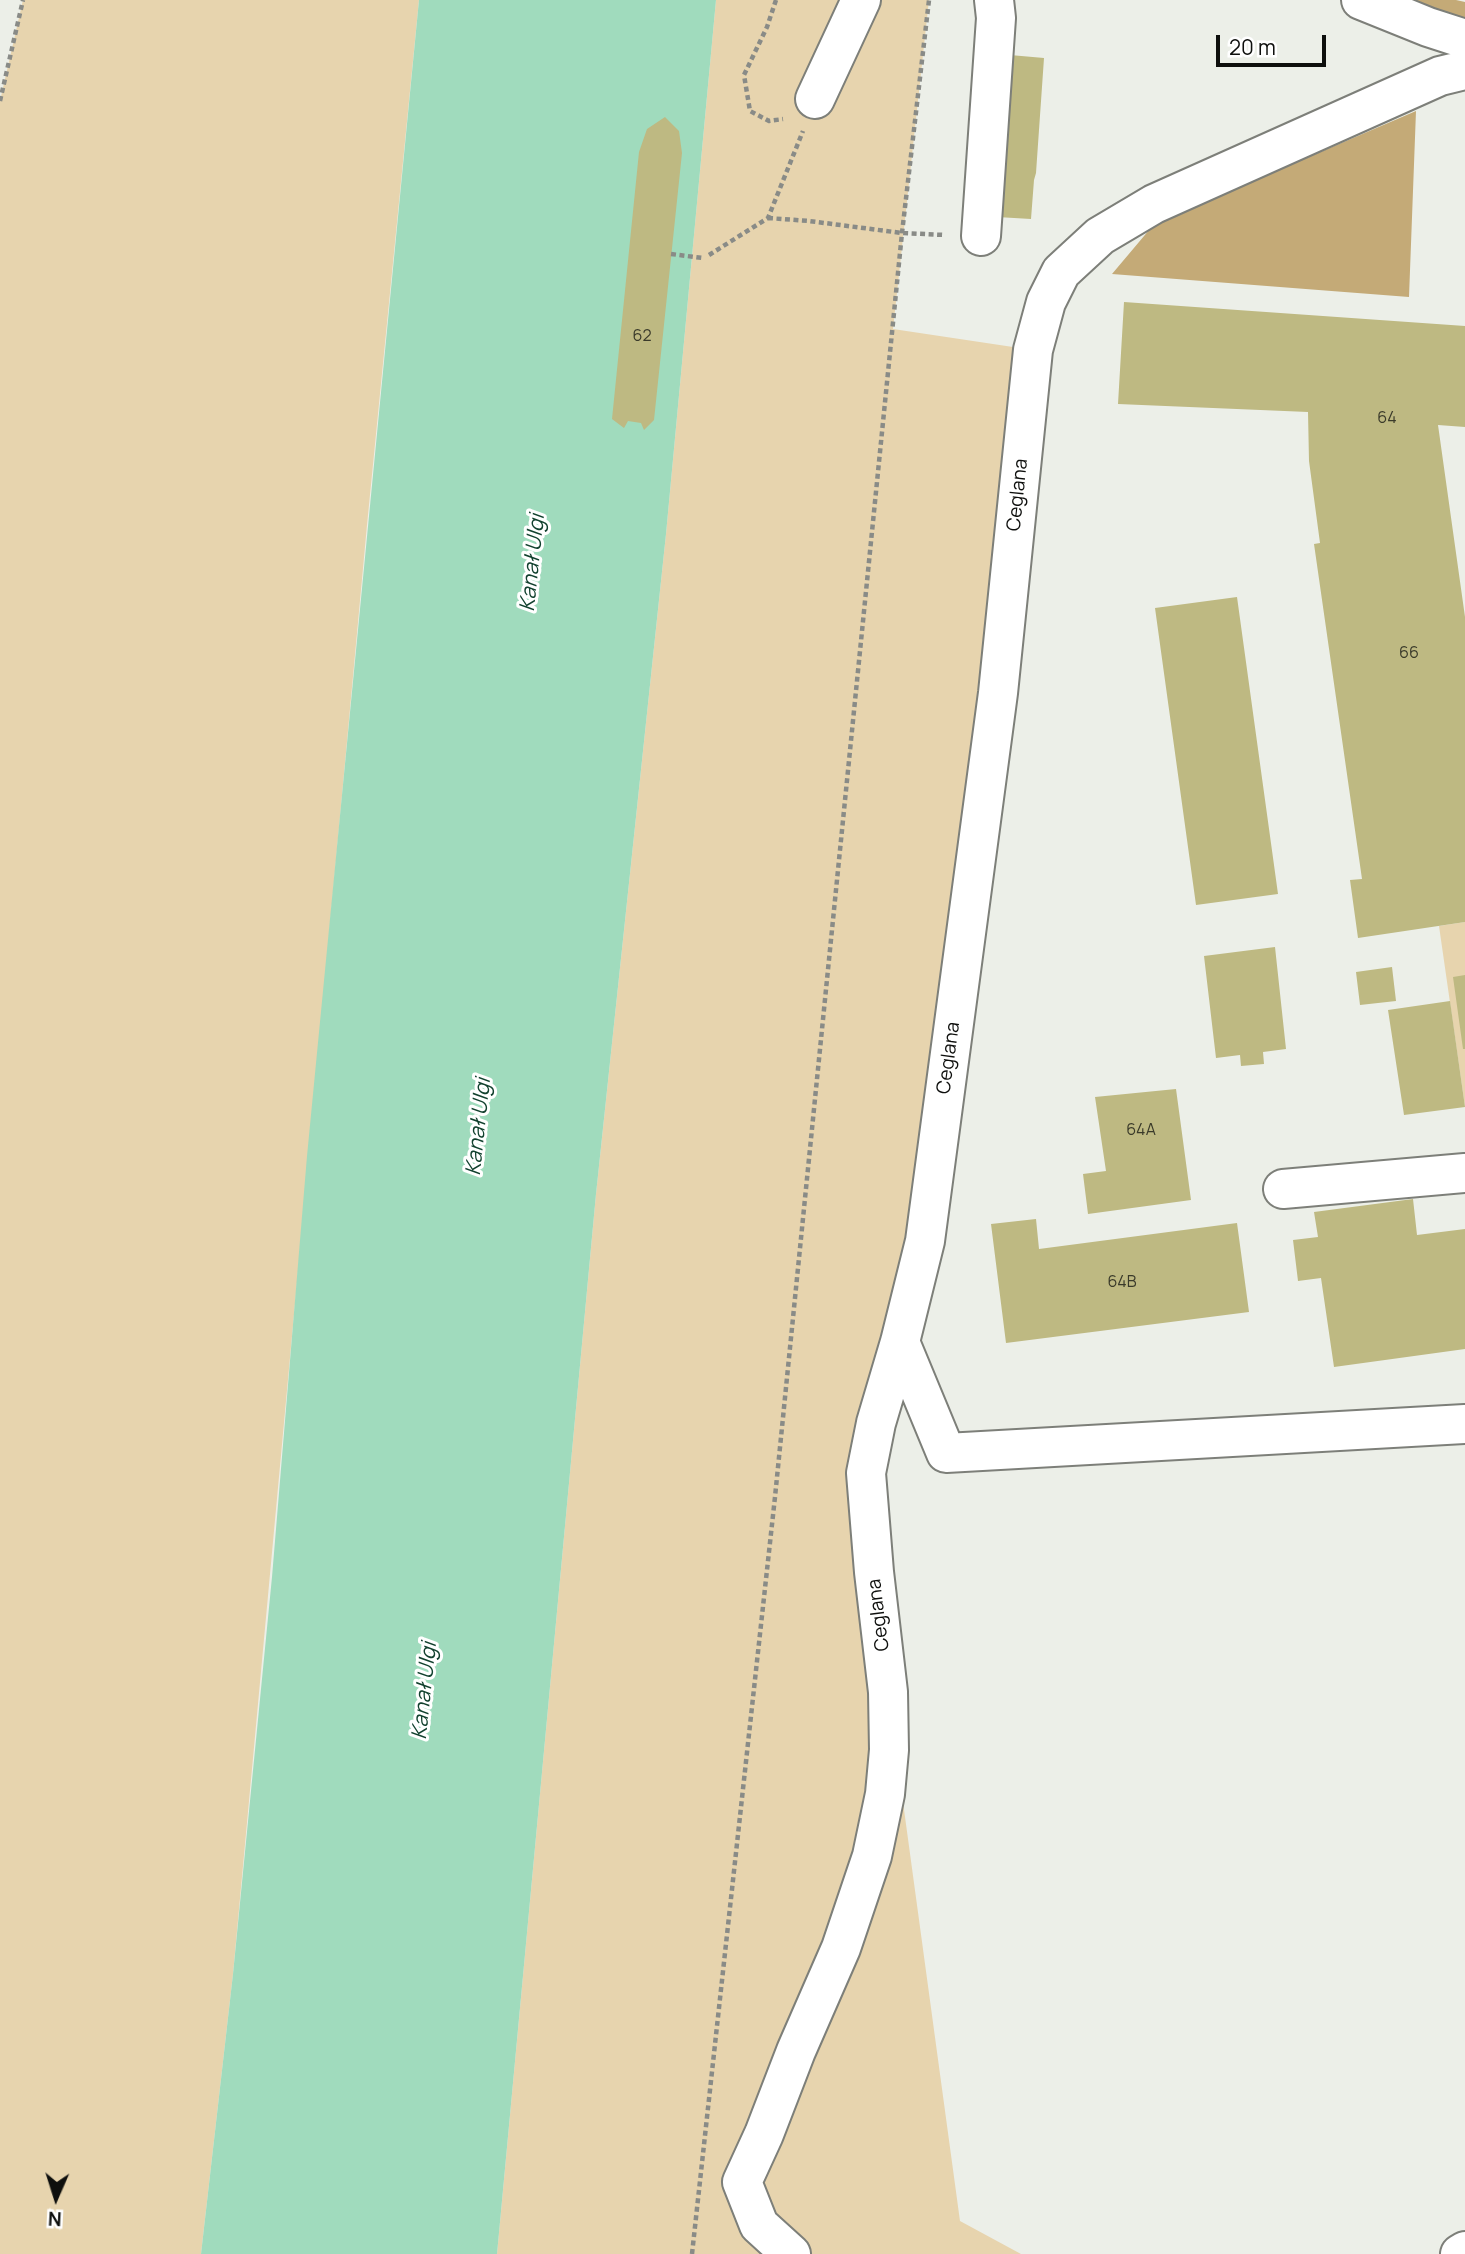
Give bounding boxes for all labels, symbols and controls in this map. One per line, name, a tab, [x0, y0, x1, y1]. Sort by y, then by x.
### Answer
scale bar	[1220, 21, 1330, 65]
text: 20 m	[1229, 33, 1276, 61]
house number: 62	[632, 327, 652, 347]
house number: 64	[1377, 409, 1397, 429]
street label: Ceglana	[1003, 458, 1033, 532]
water label: Kanał Ulgi	[515, 513, 551, 613]
house number: 66	[1399, 644, 1419, 664]
street label: Ceglana	[933, 1020, 965, 1096]
water label: Kanał Ulgi	[461, 1077, 497, 1177]
house number: 64A	[1126, 1121, 1156, 1141]
house number: 64B	[1107, 1273, 1137, 1293]
street label: Ceglana	[863, 1577, 895, 1653]
water label: Kanał Ulgi	[407, 1641, 443, 1741]
north arrow	[21, 2163, 91, 2233]
text: N	[47, 2206, 62, 2232]

